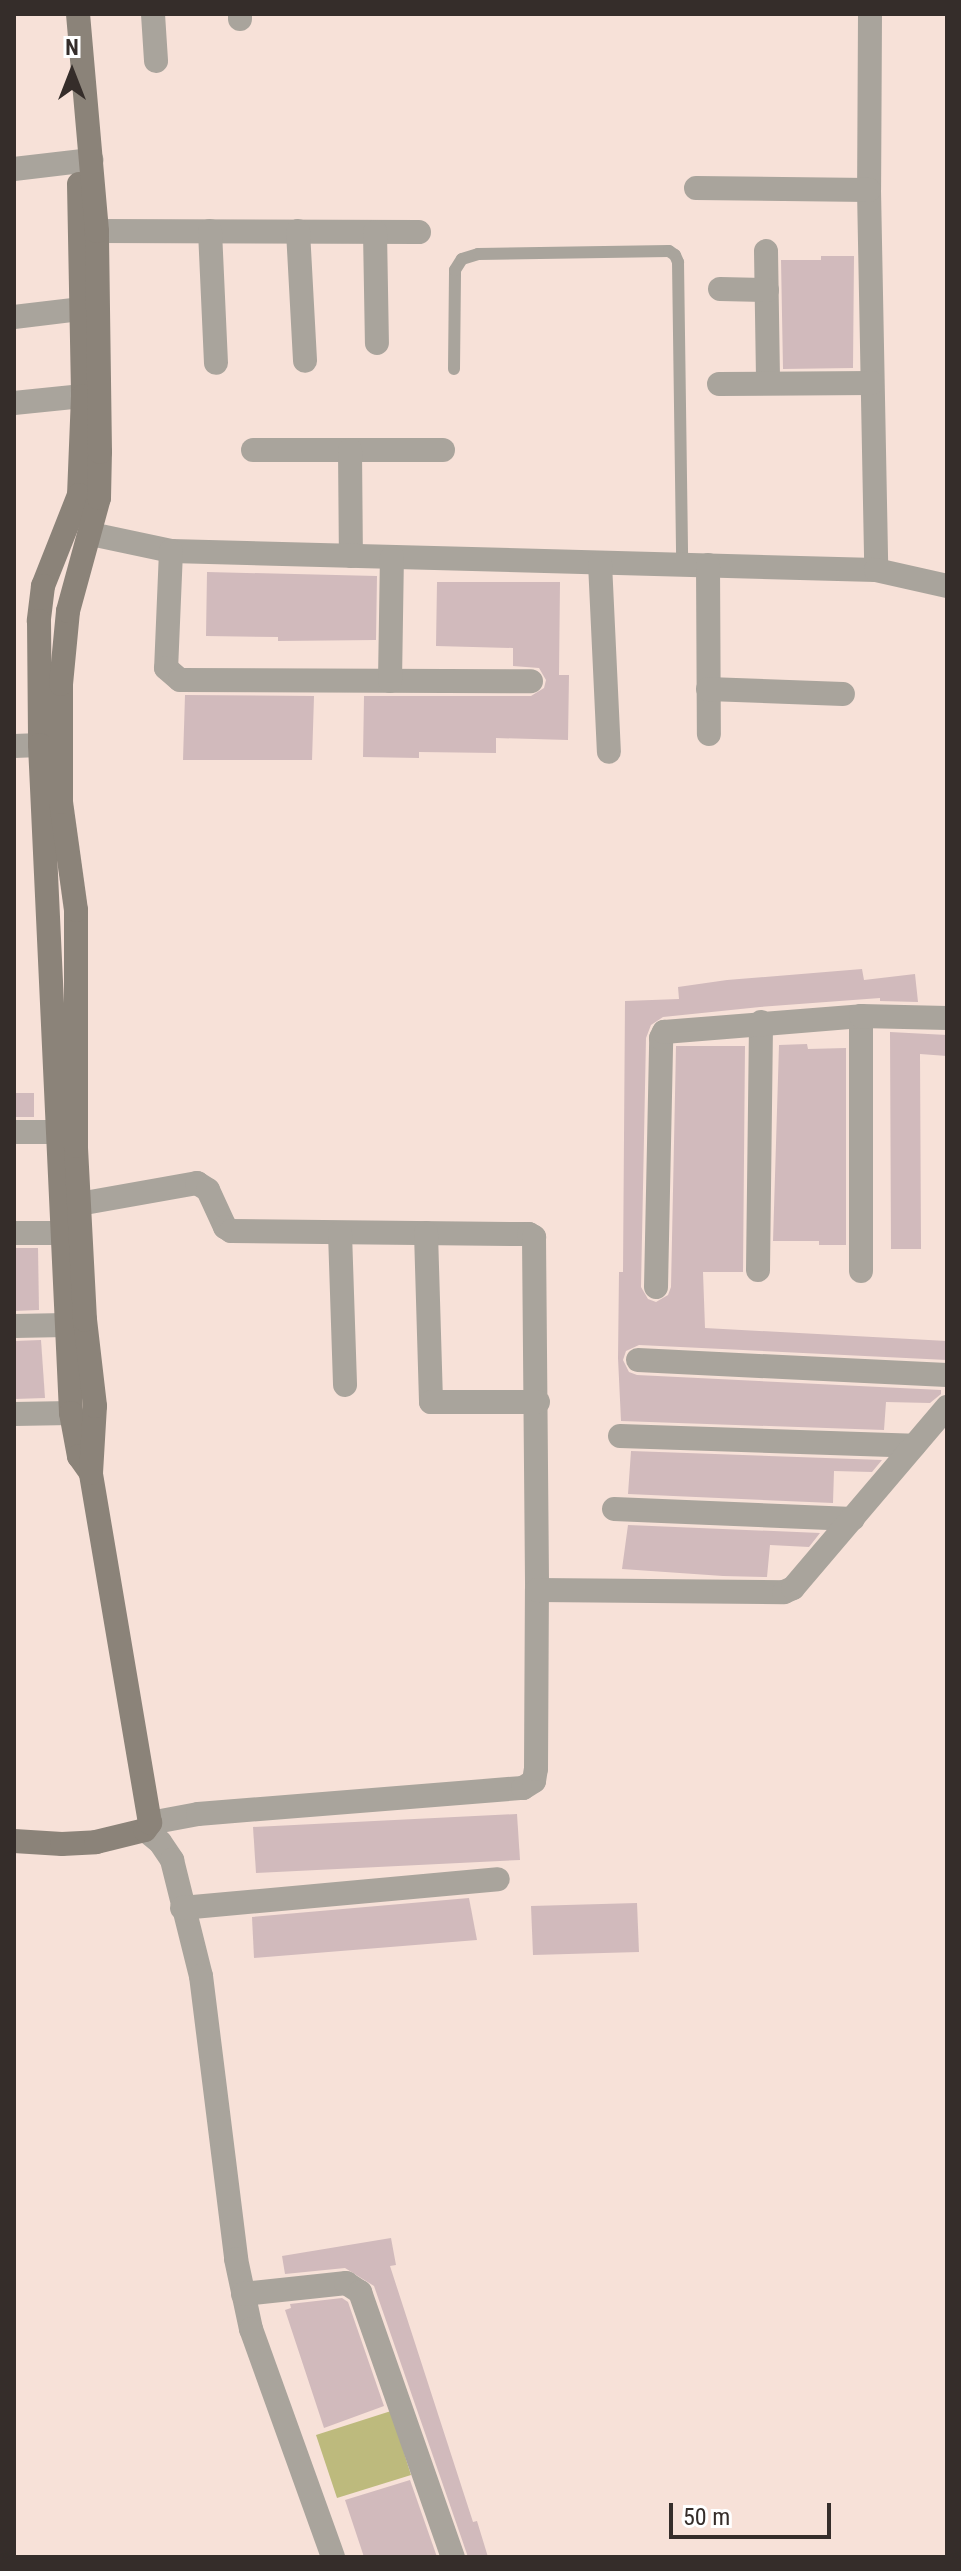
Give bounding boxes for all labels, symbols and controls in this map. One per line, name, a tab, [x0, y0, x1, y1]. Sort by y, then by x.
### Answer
north arrow	[32, 32, 112, 112]
text: N	[65, 35, 79, 60]
scale bar	[673, 2487, 835, 2537]
text: 50 m	[683, 2503, 730, 2531]

